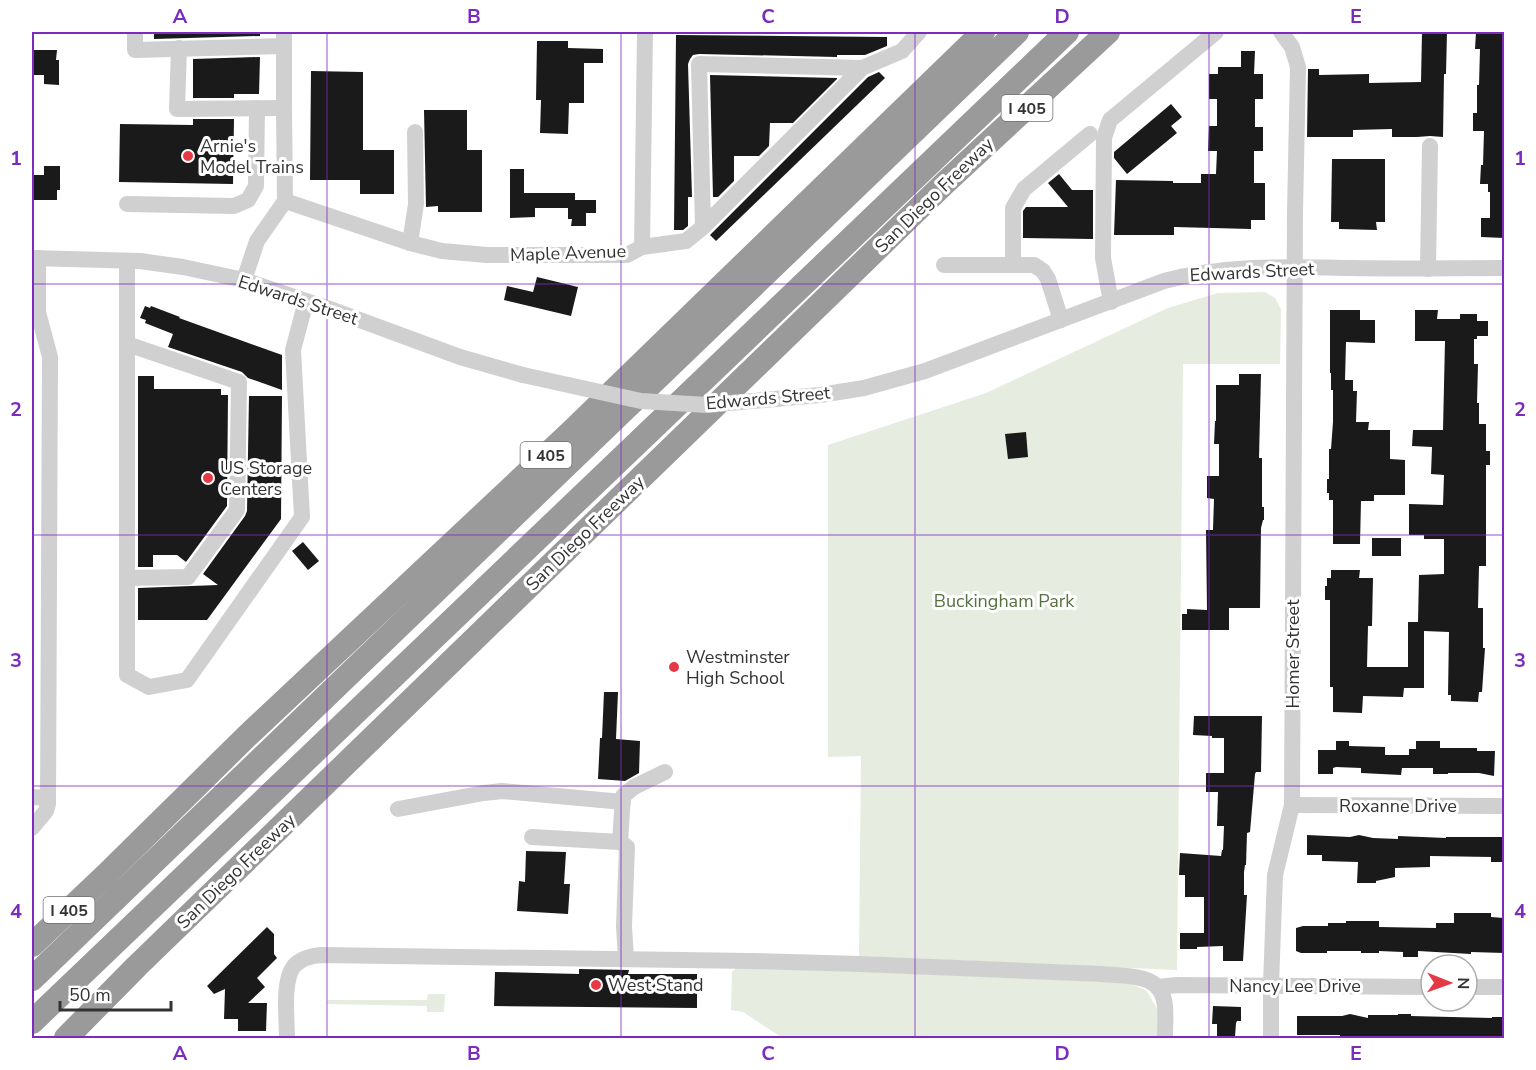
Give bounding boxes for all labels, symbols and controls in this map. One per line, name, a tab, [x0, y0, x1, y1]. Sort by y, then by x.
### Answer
text: A	[173, 3, 188, 30]
text: B	[467, 3, 481, 30]
text: C	[761, 3, 775, 30]
text: D	[1054, 3, 1070, 30]
text: E	[1350, 3, 1362, 30]
road number: I 405	[1002, 95, 1052, 121]
street label: San Diego Freeway	[869, 132, 999, 258]
place label: Arnie's Model Trains	[200, 134, 304, 179]
text: 1	[10, 145, 22, 172]
text: 1	[1514, 145, 1526, 172]
marker: Arnie's Model Trains	[181, 149, 195, 163]
street label: Maple Avenue	[510, 239, 626, 267]
street label: Edwards Street	[1189, 257, 1316, 287]
street label: Edwards Street	[235, 269, 362, 331]
street label: Edwards Street	[705, 381, 832, 415]
text: 2	[10, 396, 22, 423]
text: 2	[1514, 396, 1526, 423]
road number: I 405	[520, 442, 572, 468]
place label: US Storage Centers	[220, 456, 312, 501]
street label: San Diego Freeway	[520, 470, 650, 596]
marker: US Storage Centers	[201, 471, 215, 485]
park label: Buckingham Park	[934, 589, 1075, 613]
street label: Homer Street	[1281, 599, 1305, 708]
place label: Westminster High School	[686, 645, 790, 690]
text: 3	[10, 647, 22, 674]
text: 3	[1514, 647, 1526, 674]
marker: Westminster High School	[667, 660, 681, 674]
street label: Roxanne Drive	[1339, 794, 1457, 818]
street label: San Diego Freeway	[171, 808, 301, 934]
road number: I 405	[44, 897, 94, 923]
text: 4	[10, 898, 22, 925]
text: 4	[1514, 898, 1526, 925]
north arrow	[1419, 953, 1479, 1013]
place label: West Stand	[608, 973, 703, 997]
scale bar	[60, 974, 171, 1012]
street label: Nancy Lee Drive	[1229, 974, 1361, 998]
text: N	[1452, 977, 1474, 989]
marker: West Stand	[589, 978, 603, 992]
text: 50 m	[69, 983, 111, 1007]
text: A	[173, 1040, 188, 1067]
text: B	[467, 1040, 481, 1067]
text: C	[761, 1040, 775, 1067]
text: D	[1054, 1040, 1070, 1067]
text: E	[1350, 1040, 1362, 1067]

